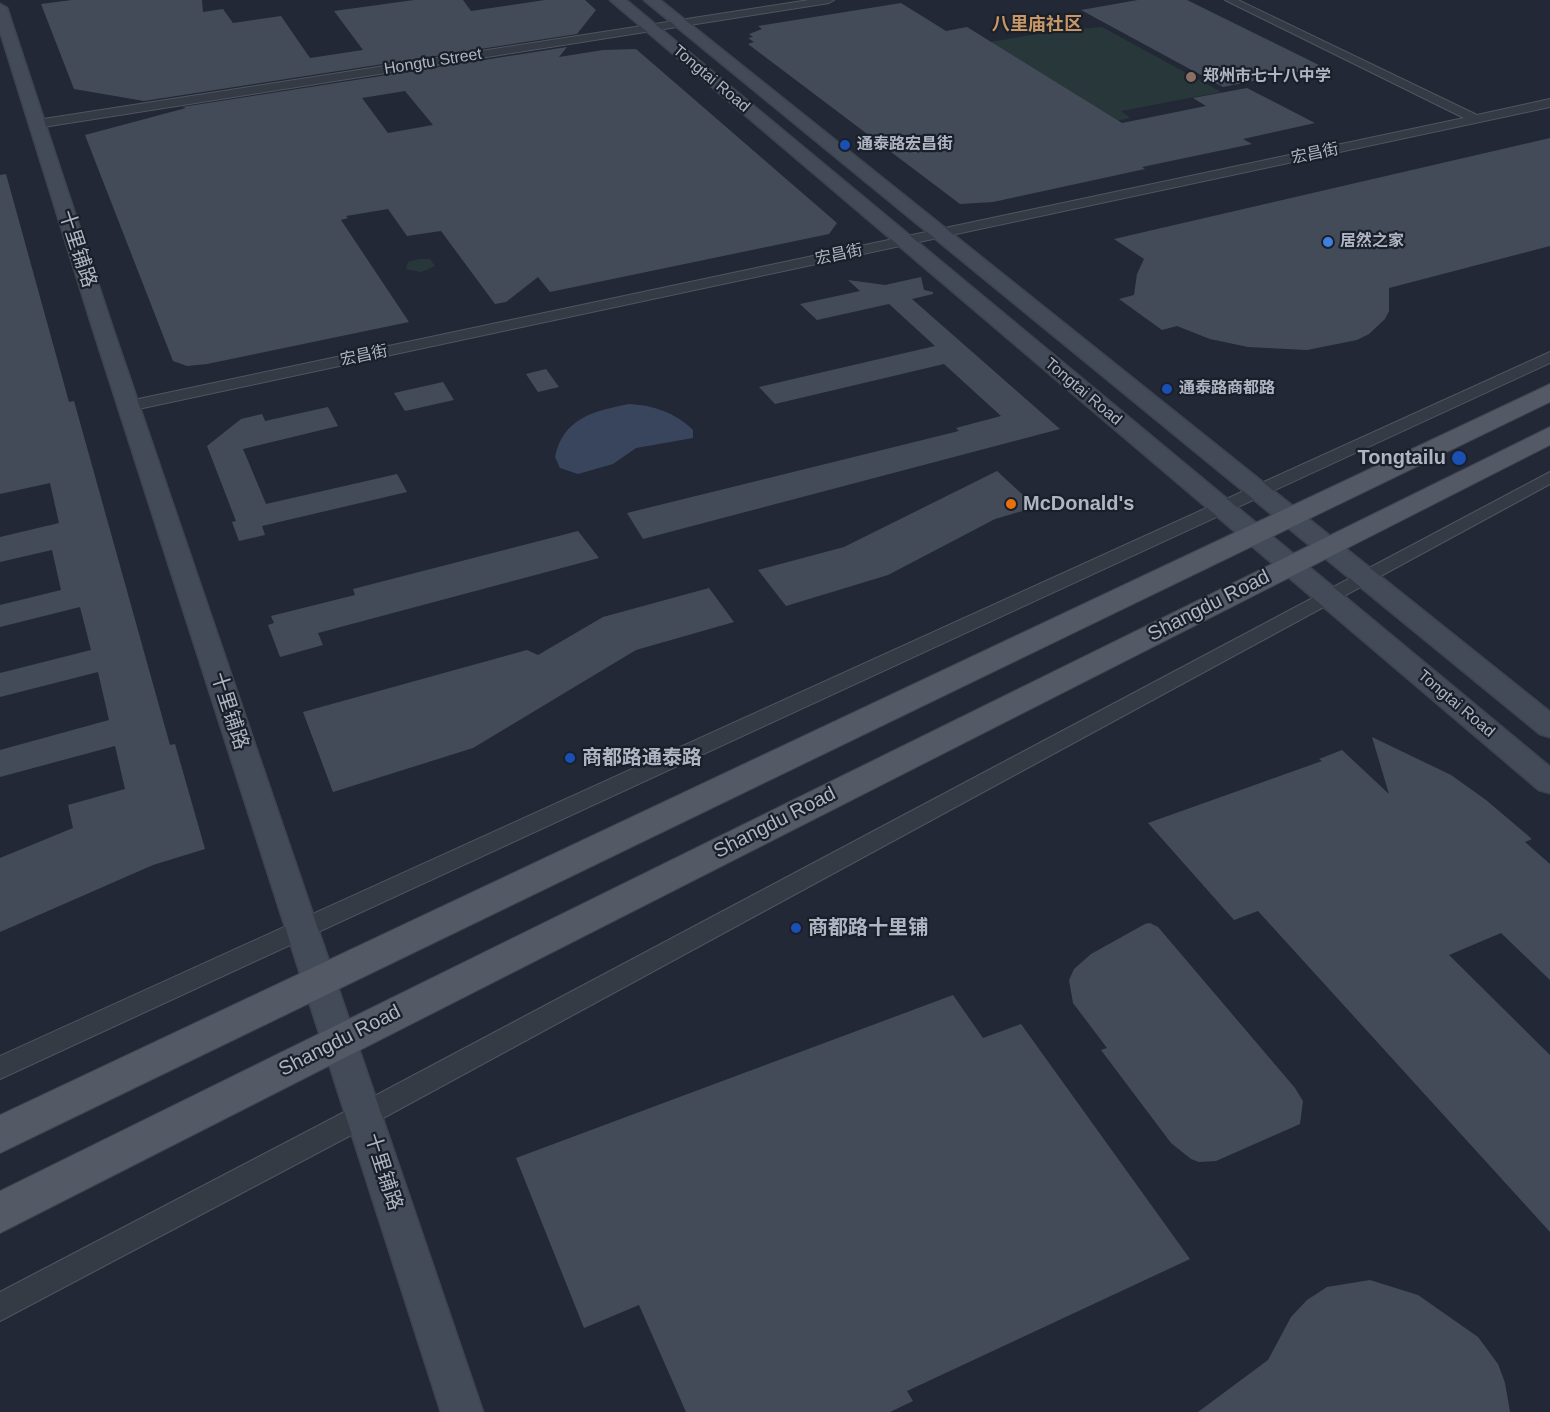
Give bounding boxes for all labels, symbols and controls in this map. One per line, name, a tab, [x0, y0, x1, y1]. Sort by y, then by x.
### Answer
district label: 八里庙社区	[992, 14, 1082, 36]
street label: Tongtai Road	[669, 41, 753, 117]
street label: Hongtu Street	[383, 45, 483, 79]
place label: 郑州市七十八中学	[1203, 67, 1331, 87]
marker: 郑州市七十八中学	[1184, 70, 1198, 84]
place label: 通泰路宏昌街	[857, 135, 953, 155]
marker: 通泰路宏昌街	[838, 138, 852, 152]
street label: 宏昌街	[1290, 140, 1340, 168]
street label: 十里铺路	[53, 207, 101, 291]
place label: 居然之家	[1340, 232, 1404, 252]
marker: 居然之家	[1321, 235, 1335, 249]
street label: 宏昌街	[814, 241, 864, 269]
street label: 宏昌街	[339, 342, 389, 370]
street label: Tongtai Road	[1041, 354, 1125, 430]
place label: 通泰路商都路	[1179, 379, 1275, 399]
marker: 通泰路商都路	[1160, 382, 1174, 396]
place label: Tongtailu	[1358, 446, 1446, 470]
marker: Tongtailu	[1450, 449, 1468, 467]
place label: McDonald's	[1023, 492, 1134, 516]
marker: McDonald's	[1004, 497, 1018, 511]
street label: Shangdu Road	[1144, 565, 1274, 647]
street label: Tongtai Road	[1414, 666, 1498, 742]
street label: 十里铺路	[205, 669, 253, 753]
place label: 商都路通泰路	[582, 746, 702, 770]
marker: 商都路通泰路	[563, 751, 577, 765]
street label: Shangdu Road	[710, 782, 840, 864]
place label: 商都路十里铺	[808, 916, 928, 940]
marker: 商都路十里铺	[789, 921, 803, 935]
street label: Shangdu Road	[275, 1000, 405, 1082]
street label: 十里铺路	[359, 1130, 407, 1214]

